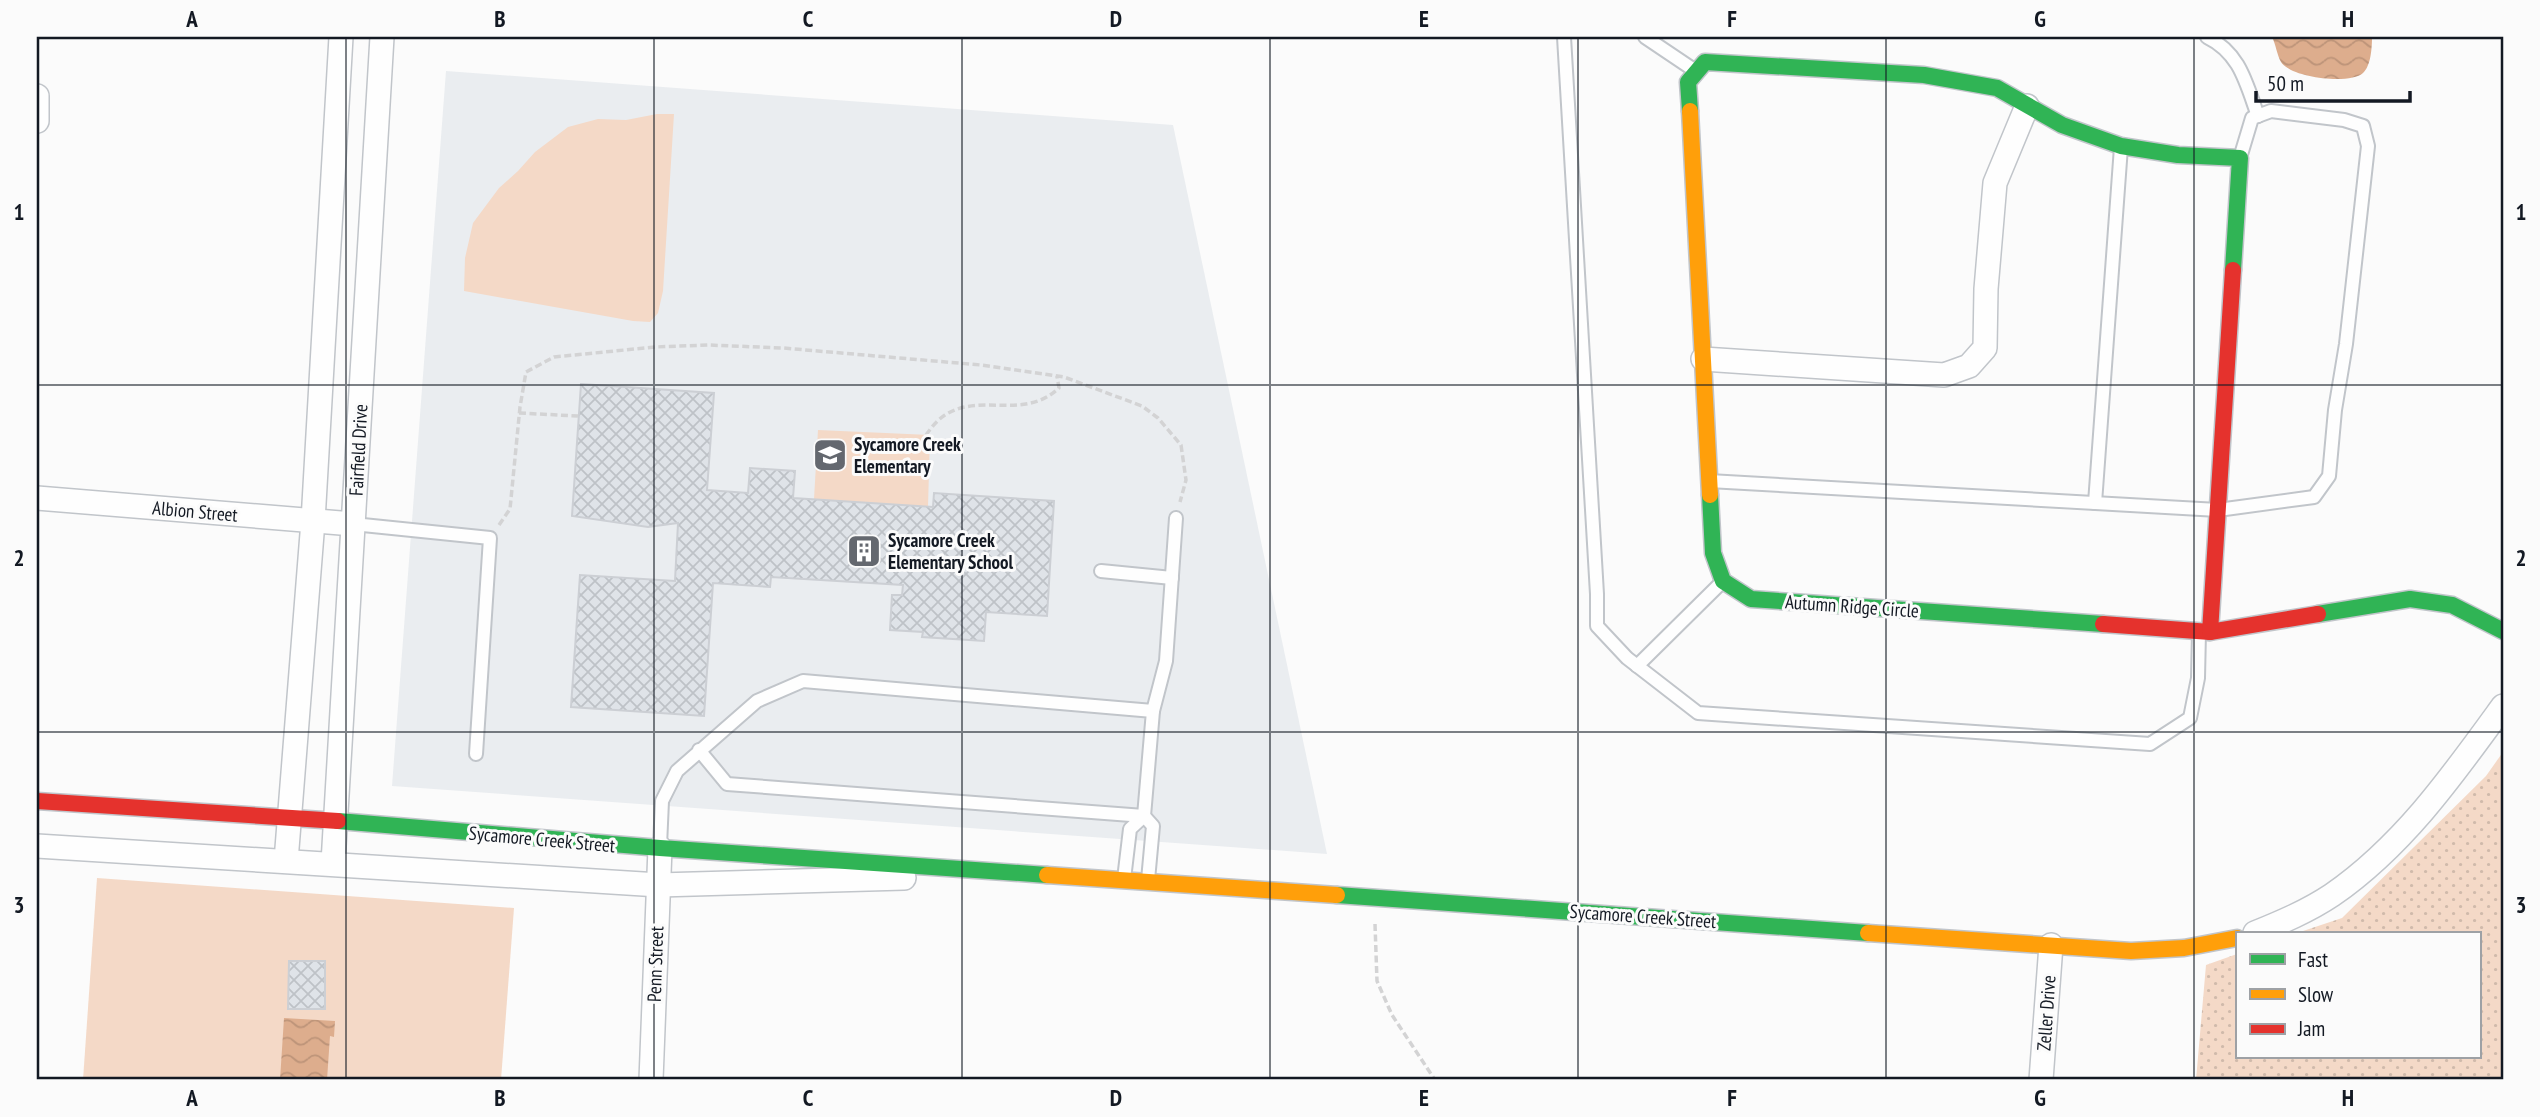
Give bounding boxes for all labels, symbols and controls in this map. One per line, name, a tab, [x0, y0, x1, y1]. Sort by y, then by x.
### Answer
text: A	[185, 4, 198, 33]
text: B	[494, 4, 506, 33]
text: C	[803, 4, 814, 33]
text: D	[1110, 4, 1122, 33]
text: E	[1419, 4, 1429, 33]
text: F	[1727, 4, 1737, 33]
text: G	[2034, 4, 2046, 33]
text: H	[2342, 4, 2354, 33]
scale bar	[2256, 60, 2410, 104]
text: 50 m	[2267, 70, 2304, 97]
text: 1	[14, 197, 25, 226]
text: 1	[2516, 197, 2527, 226]
street label: Fairfield Drive	[344, 403, 372, 497]
place label: Sycamore Creek Elementary	[854, 432, 961, 478]
school or university icon: Sycamore Creek Elementary	[811, 436, 849, 474]
street label: Albion Street	[151, 495, 239, 527]
place label: Sycamore Creek Elementary School	[888, 528, 1013, 574]
building icon: Sycamore Creek Elementary School	[845, 532, 883, 570]
text: 2	[14, 543, 25, 572]
text: 2	[2516, 543, 2527, 572]
street label: Autumn Ridge Circle	[1784, 589, 1920, 623]
street label: Sycamore Creek Street	[468, 821, 617, 857]
text: 3	[14, 890, 25, 919]
text: 3	[2516, 890, 2527, 919]
street label: Sycamore Creek Street	[1569, 899, 1718, 933]
street label: Penn Street	[642, 925, 668, 1002]
legend	[2236, 932, 2480, 1058]
text: Fast	[2298, 946, 2328, 973]
street label: Zeller Drive	[2031, 974, 2061, 1052]
text: Slow	[2298, 981, 2334, 1008]
text: Jam	[2297, 1015, 2325, 1042]
text: A	[185, 1083, 198, 1112]
text: B	[494, 1083, 506, 1112]
text: C	[803, 1083, 814, 1112]
text: D	[1110, 1083, 1122, 1112]
text: E	[1419, 1083, 1429, 1112]
text: F	[1727, 1083, 1737, 1112]
text: G	[2034, 1083, 2046, 1112]
text: H	[2342, 1083, 2354, 1112]

